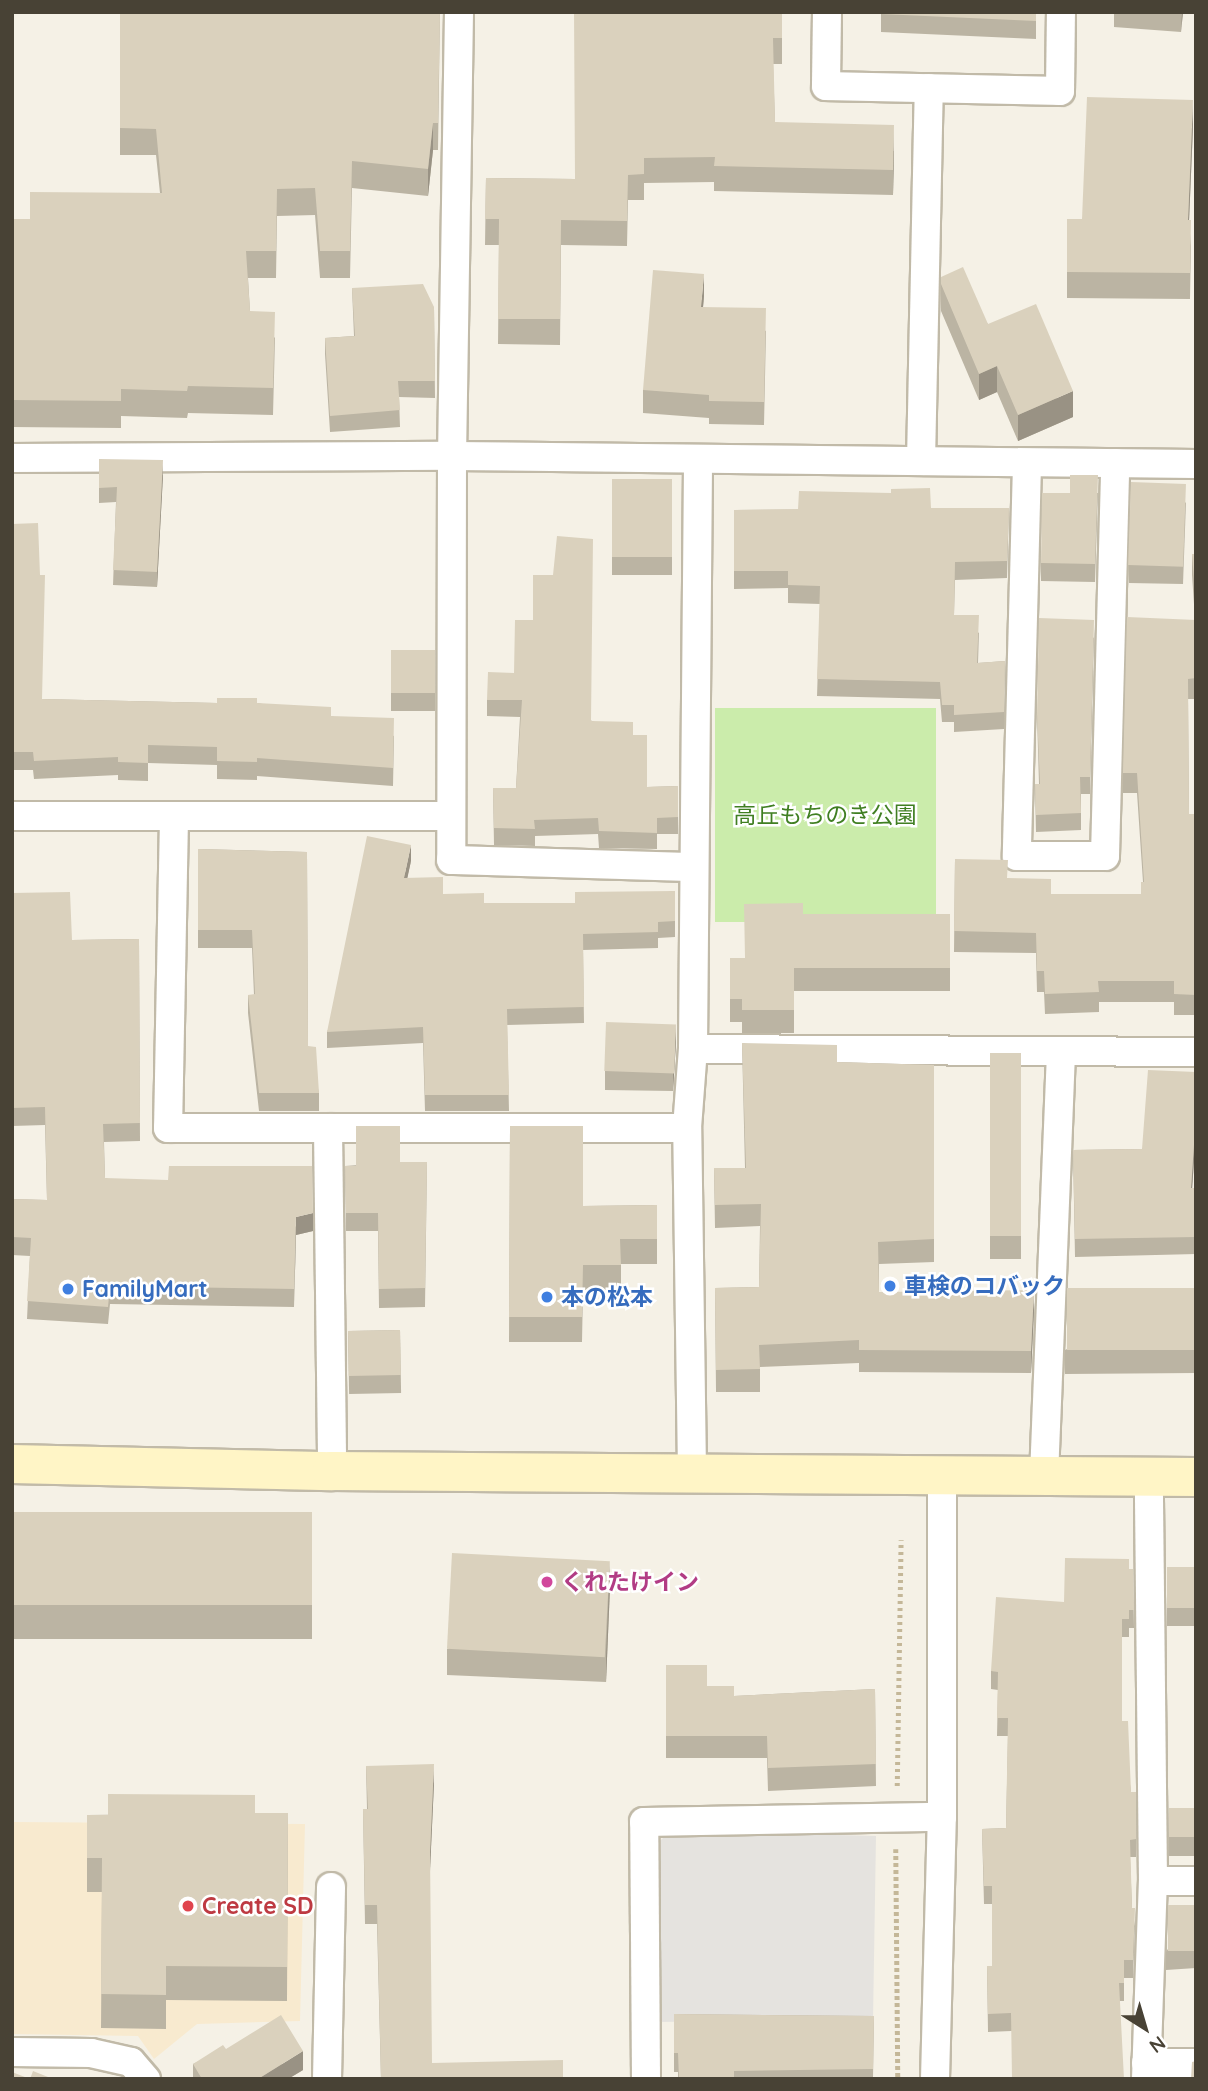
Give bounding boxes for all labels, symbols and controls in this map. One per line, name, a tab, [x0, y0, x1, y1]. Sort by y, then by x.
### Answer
park label: 高丘もちのき公園	[733, 801, 917, 829]
place label: 車検のコバック	[904, 1272, 1065, 1300]
place label: FamilyMart	[82, 1275, 208, 1303]
marker: 車検のコバック	[882, 1278, 898, 1294]
marker: FamilyMart	[60, 1281, 76, 1297]
place label: 本の松本	[561, 1283, 653, 1311]
marker: 本の松本	[539, 1289, 555, 1305]
place label: くれたけイン	[561, 1568, 699, 1596]
marker: くれたけイン	[539, 1574, 555, 1590]
place label: Create SD	[202, 1892, 313, 1920]
marker: Create SD	[180, 1898, 196, 1914]
north arrow	[1110, 1993, 1180, 2063]
text: N	[1145, 2031, 1170, 2059]

